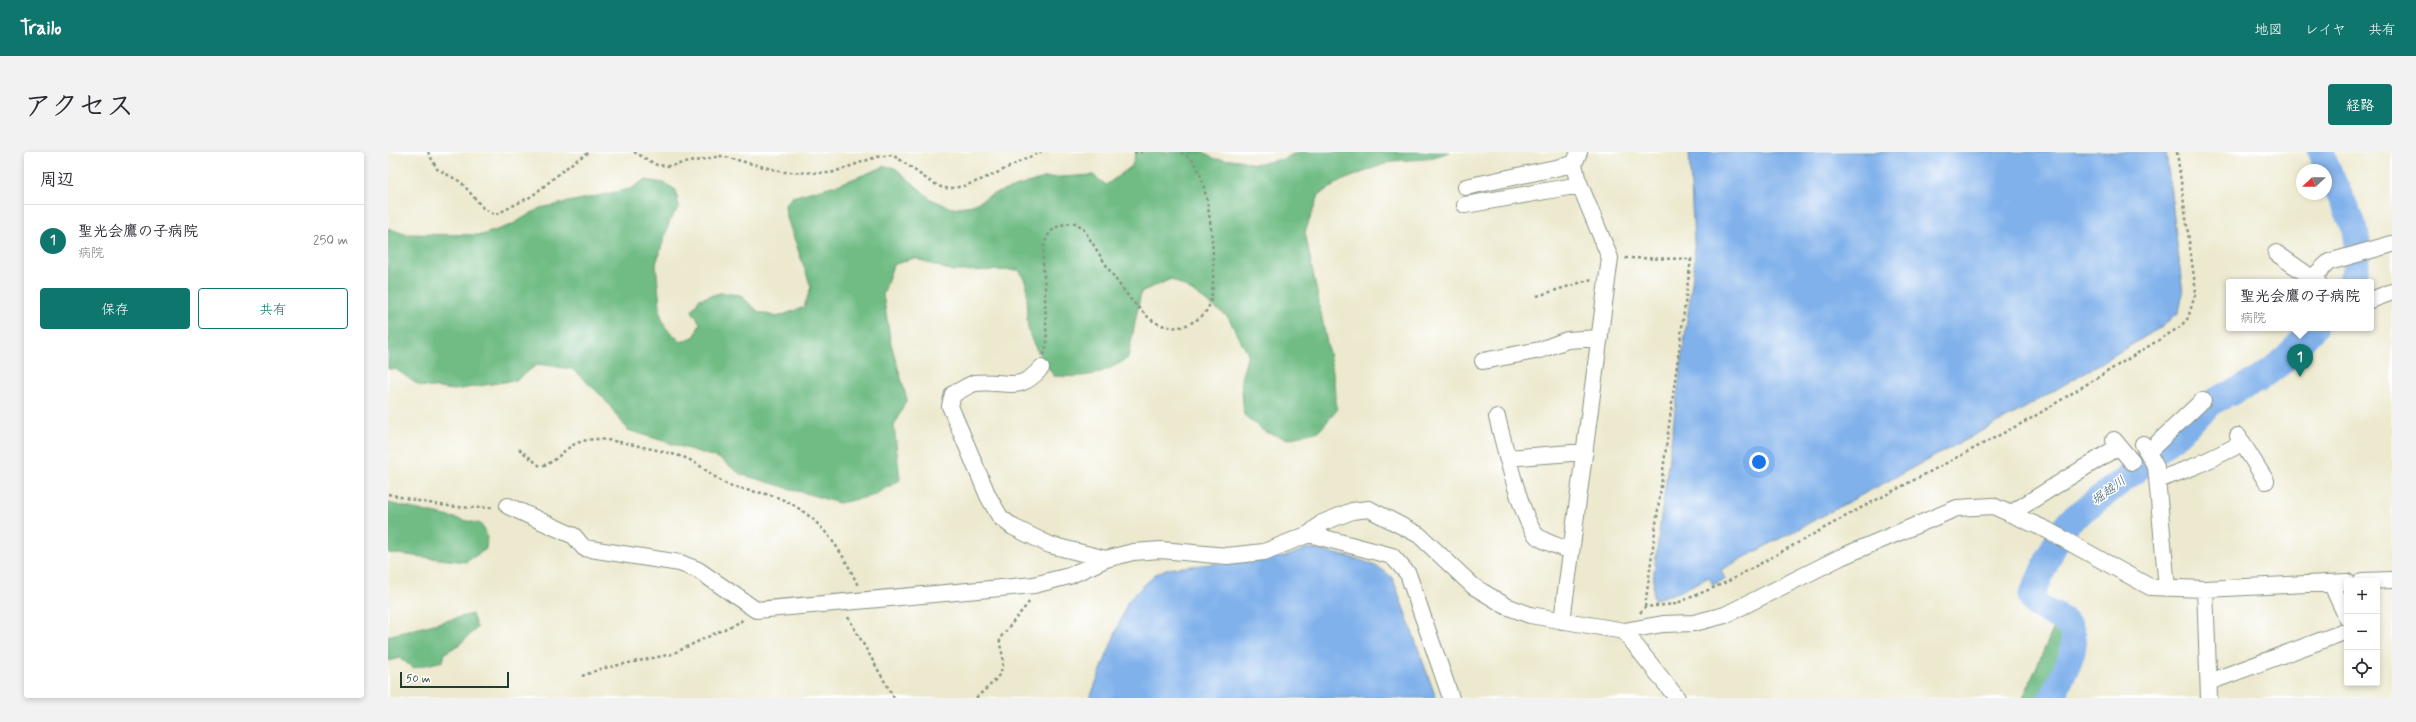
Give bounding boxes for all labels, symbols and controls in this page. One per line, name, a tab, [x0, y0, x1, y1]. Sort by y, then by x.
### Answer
text: Trailo	[20, 16, 62, 41]
text: 地図	[2255, 21, 2283, 39]
text: レイヤ	[2305, 21, 2346, 39]
text: 共有	[2368, 21, 2396, 39]
button: 経路	[2328, 84, 2392, 125]
text: アクセス	[24, 89, 134, 126]
north arrow	[2296, 164, 2332, 200]
text: 周辺	[40, 169, 74, 191]
text: 聖光会鷹の子病院	[78, 222, 198, 242]
text: 1	[50, 232, 56, 249]
text: 250 m	[313, 232, 348, 249]
text: 病院	[78, 245, 104, 262]
popup	[2226, 279, 2374, 331]
text: 聖光会鷹の子病院	[2240, 287, 2360, 307]
button: 保存	[40, 288, 190, 329]
button: 共有	[198, 288, 348, 329]
text: 病院	[2240, 310, 2266, 327]
pin: 1	[2287, 344, 2313, 377]
your location	[1749, 452, 1769, 472]
water label: 堀越川	[2088, 472, 2130, 510]
map controls	[2344, 578, 2380, 686]
button: +	[2344, 578, 2380, 614]
button: −	[2344, 614, 2380, 650]
button: locate	[2344, 650, 2380, 686]
scale bar	[400, 670, 509, 689]
text: 50 m	[406, 672, 431, 686]

